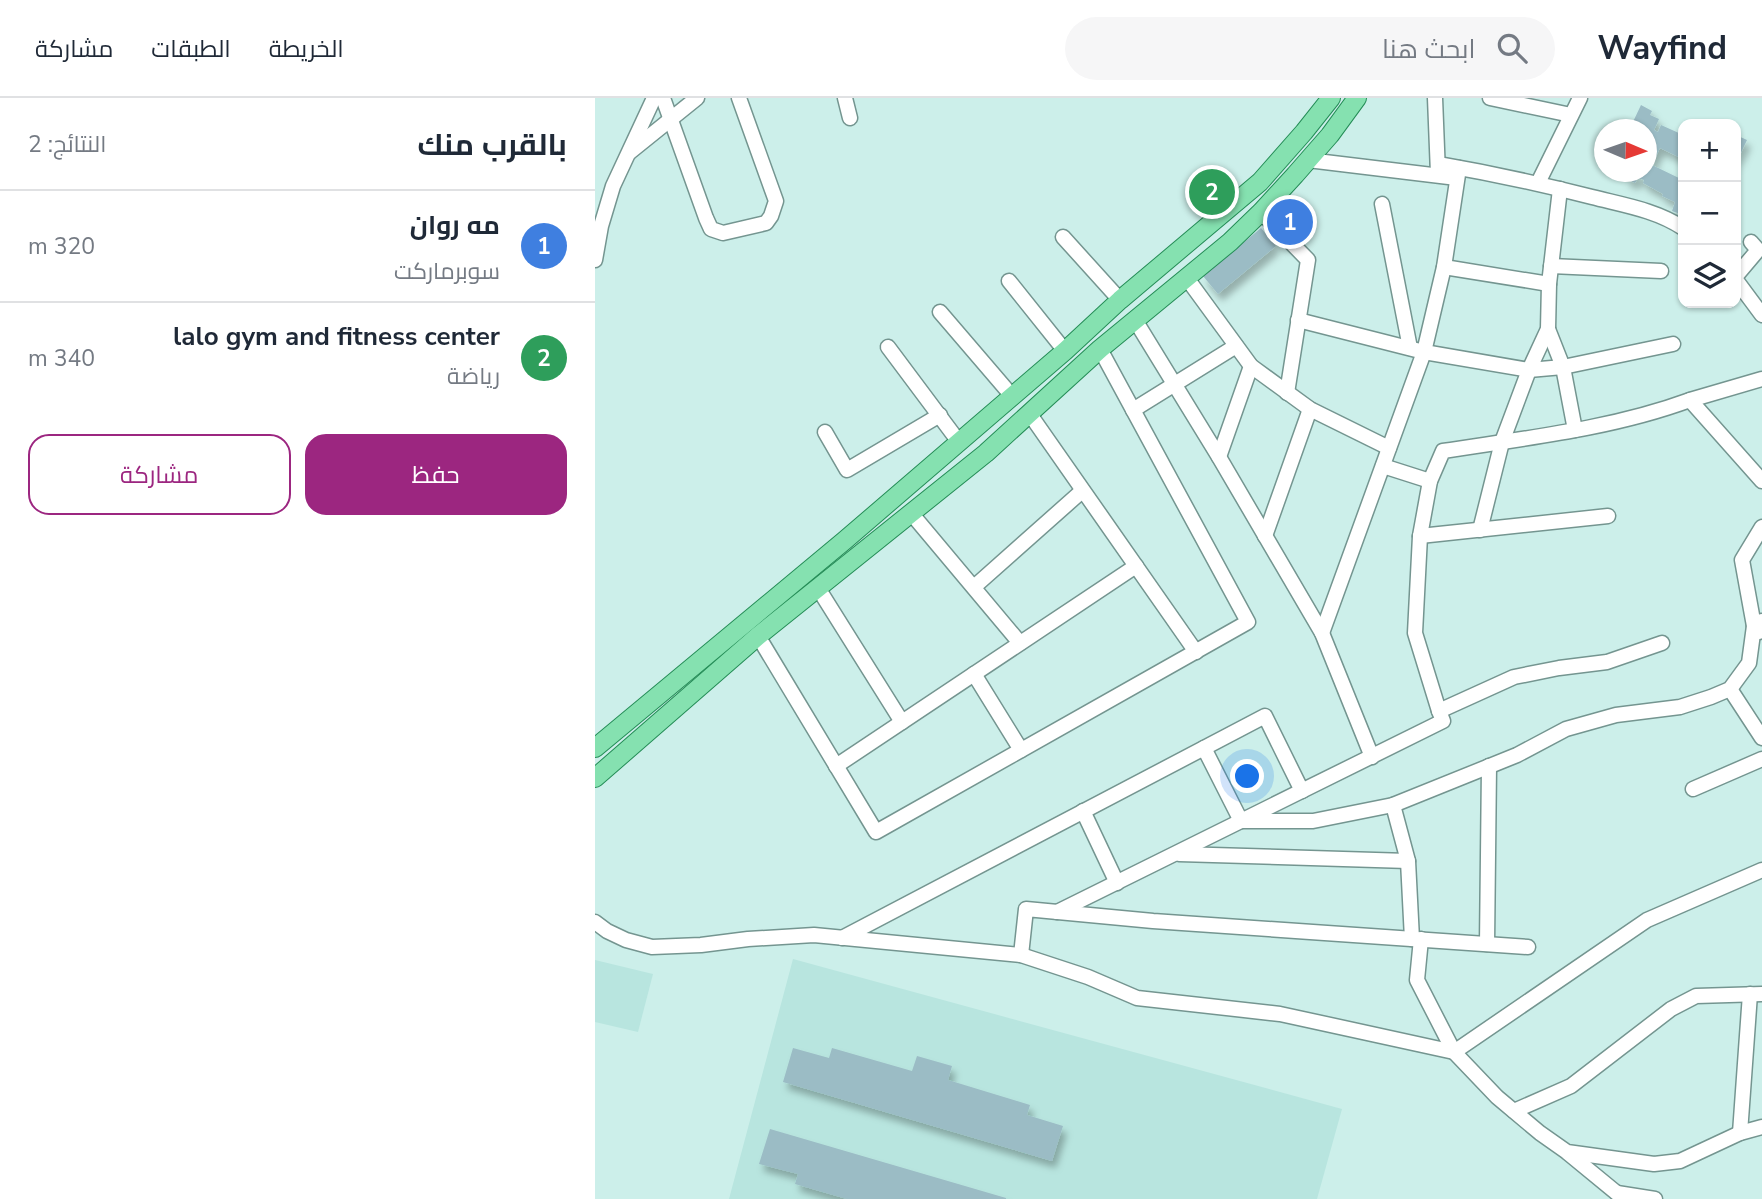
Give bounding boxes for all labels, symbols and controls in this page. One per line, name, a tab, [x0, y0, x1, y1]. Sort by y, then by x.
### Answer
search box	[1065, 17, 1555, 80]
text: Wayfind	[1597, 26, 1727, 71]
icon: search	[1493, 29, 1531, 67]
text: ابحث هنا	[1382, 32, 1475, 67]
text: مشاركة	[35, 33, 113, 65]
text: الطبقات	[151, 33, 231, 65]
text: الخريطة	[269, 33, 344, 65]
north arrow	[1594, 119, 1657, 182]
map controls	[1678, 119, 1741, 308]
button: +	[1678, 119, 1741, 182]
text: بالقرب منك	[417, 125, 567, 166]
text: النتائج: 2	[28, 129, 106, 160]
pin: 2	[1189, 166, 1235, 218]
button: −	[1678, 182, 1741, 245]
pin: 1	[1267, 196, 1313, 248]
text: مه روان	[410, 208, 500, 243]
text: 320 m	[28, 231, 95, 262]
text: 1	[537, 231, 551, 262]
button: layers	[1678, 245, 1741, 308]
text: سوبرماركت	[394, 256, 500, 287]
text: lalo gym and fitness center	[173, 319, 500, 354]
text: 340 m	[28, 343, 95, 374]
text: 2	[537, 343, 551, 374]
text: رياضة	[447, 361, 500, 392]
button: مشاركة	[28, 434, 291, 515]
button: حفظ	[305, 434, 567, 515]
your location	[1230, 759, 1264, 793]

